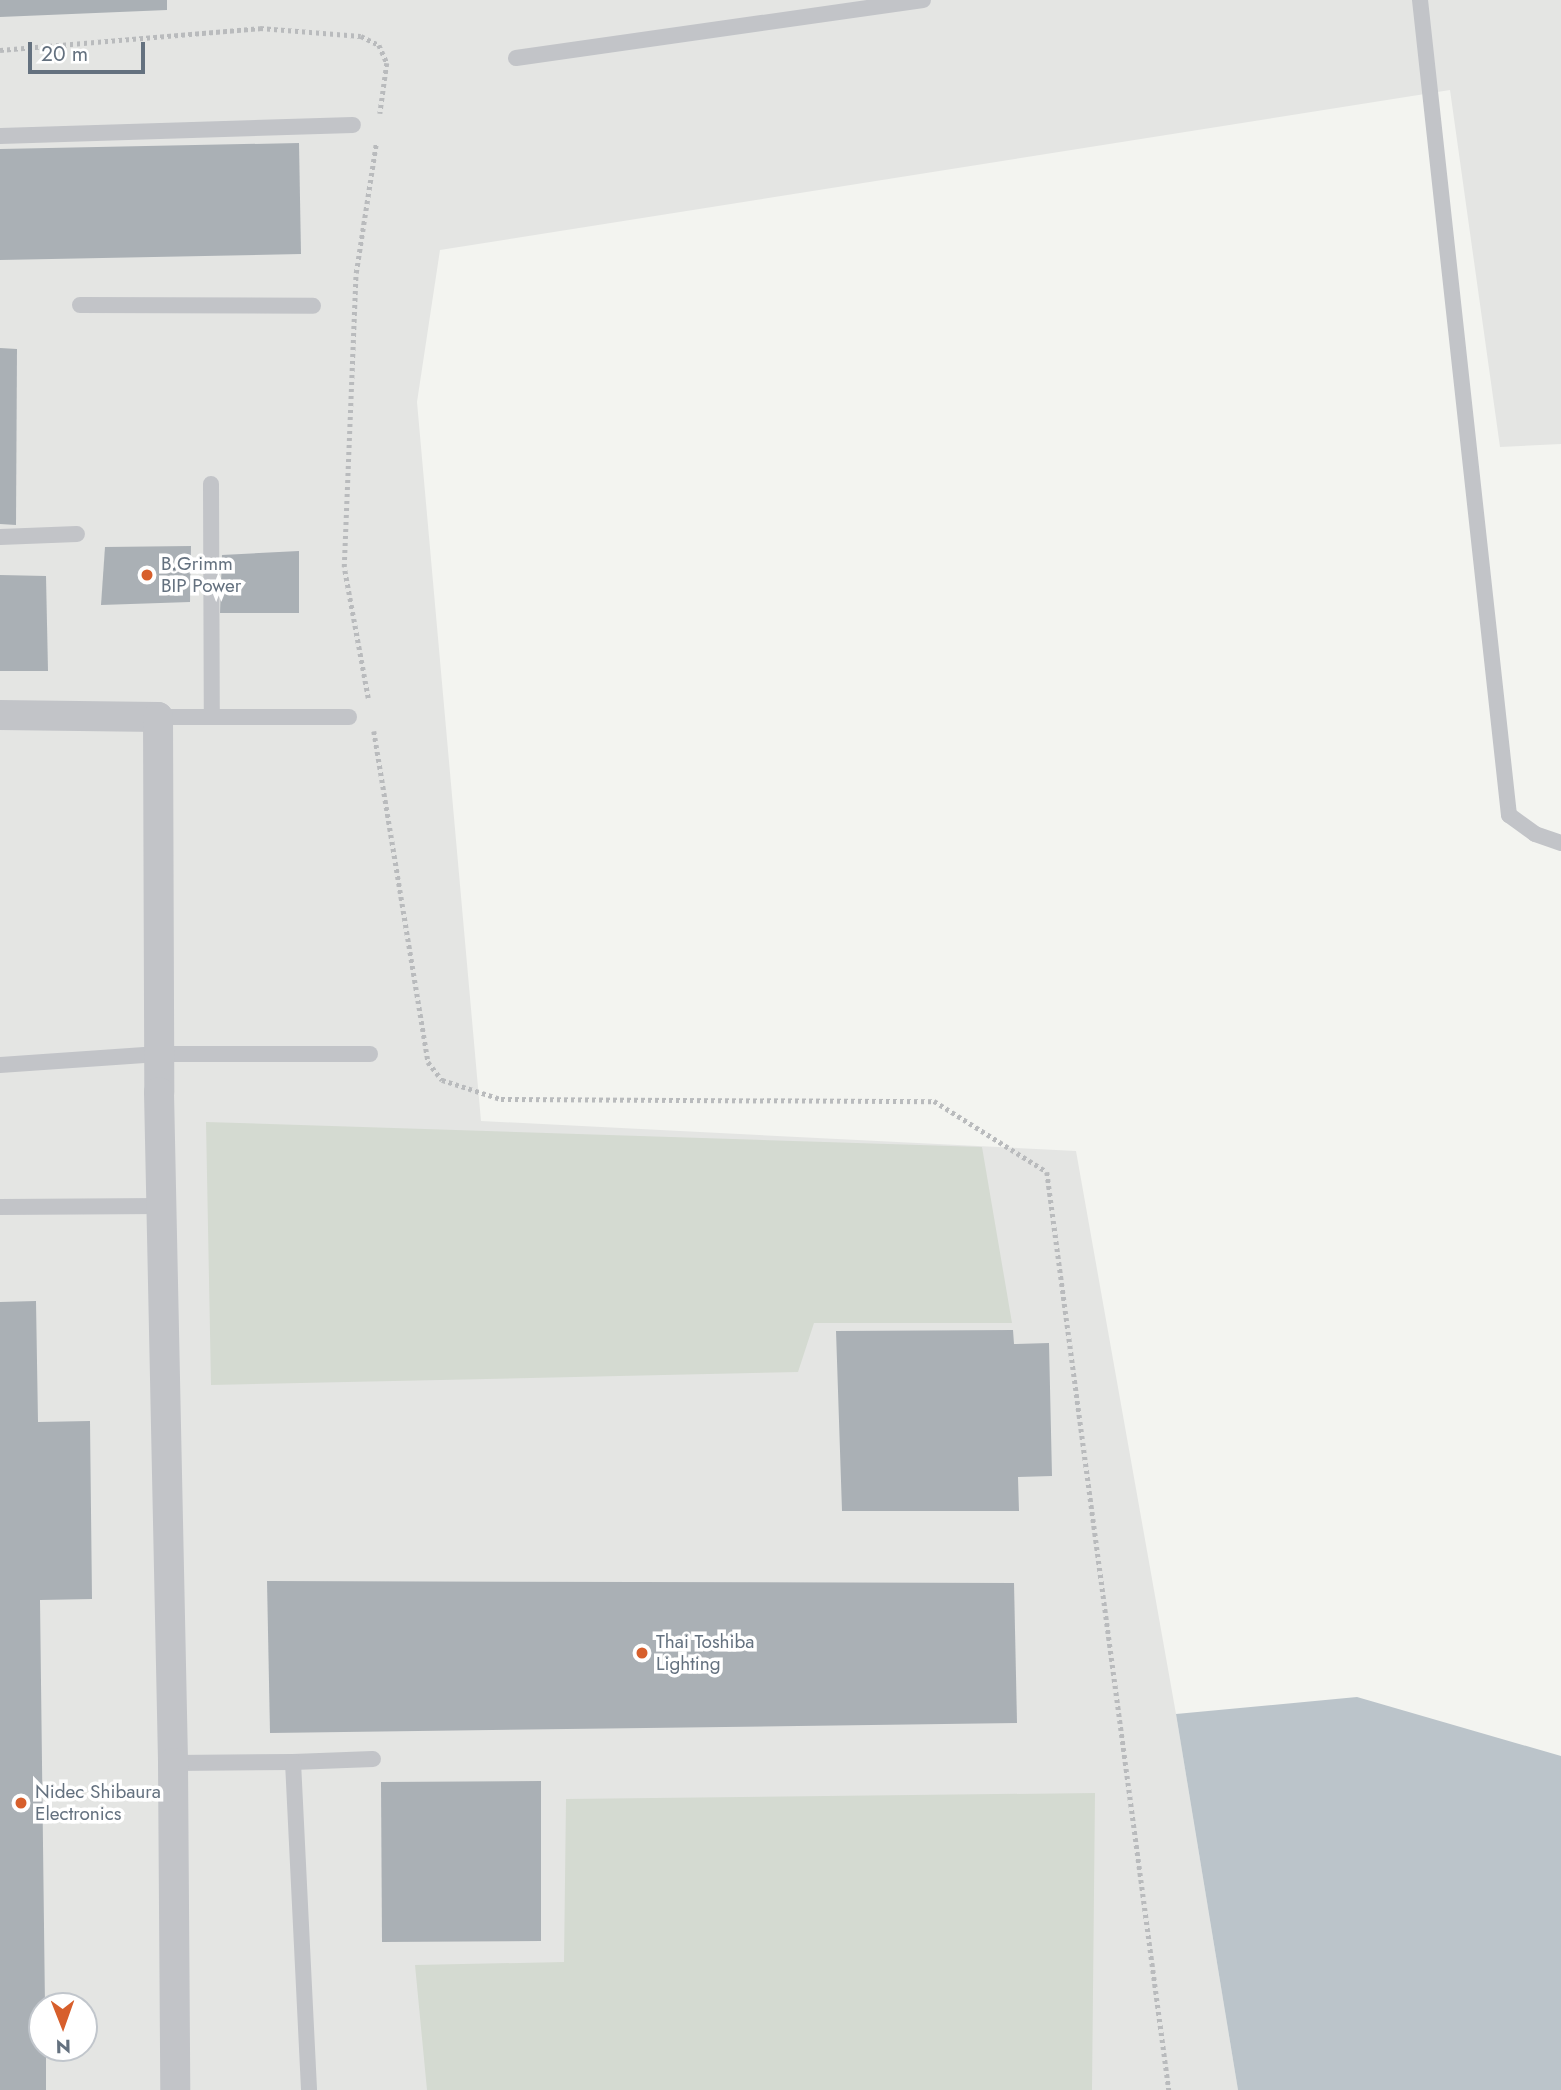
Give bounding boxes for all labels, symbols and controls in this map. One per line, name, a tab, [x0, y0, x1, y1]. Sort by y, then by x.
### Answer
scale bar	[32, 28, 149, 72]
text: 20 m	[41, 39, 88, 69]
place label: B.Grimm BIP Power	[161, 553, 241, 597]
marker: B.Grimm BIP Power	[139, 567, 155, 583]
place label: Thai Toshiba Lighting	[656, 1631, 754, 1675]
marker: Thai Toshiba Lighting	[634, 1645, 650, 1661]
place label: Nidec Shibaura Electronics	[35, 1781, 161, 1825]
marker: Nidec Shibaura Electronics	[13, 1795, 29, 1811]
north arrow	[28, 1992, 98, 2062]
text: N	[56, 2033, 71, 2060]

